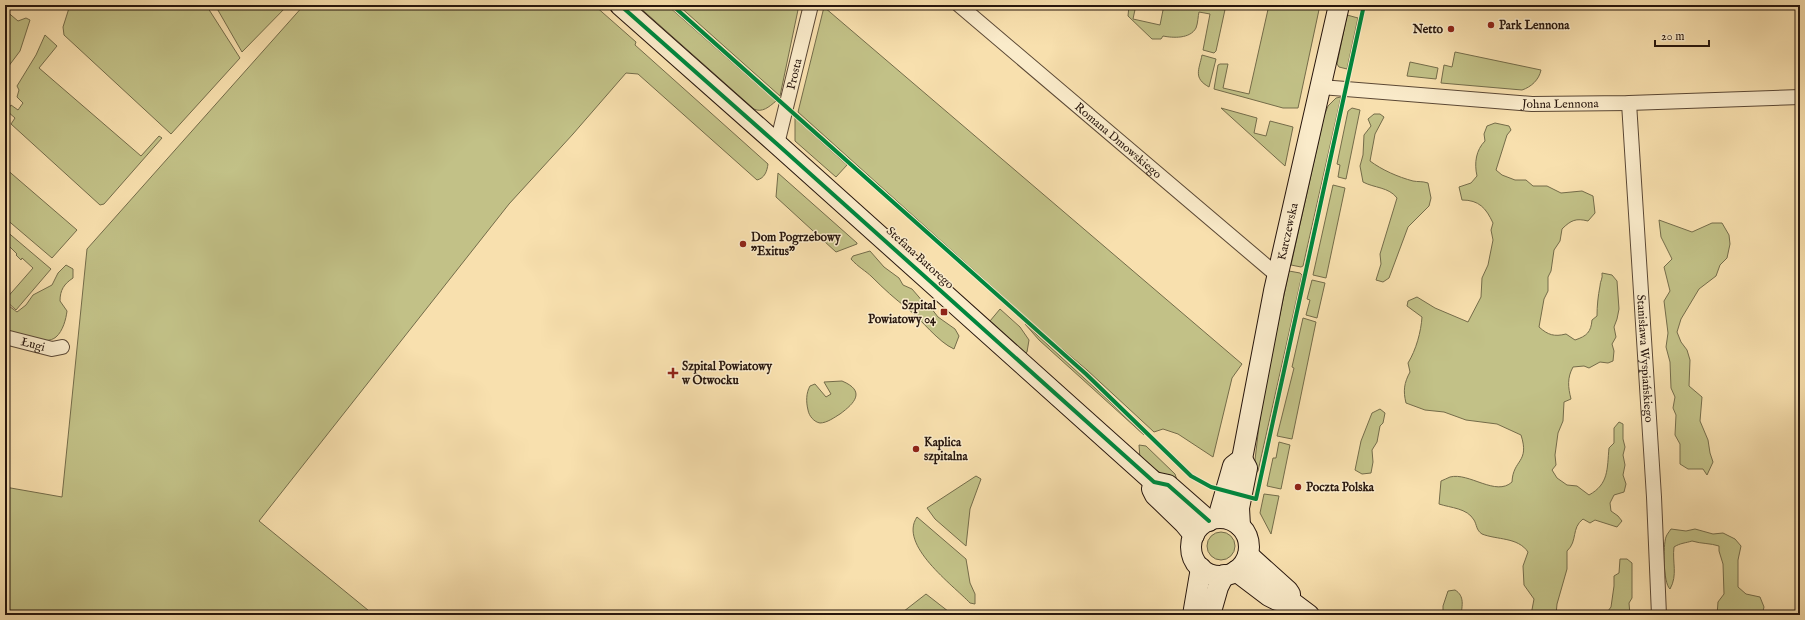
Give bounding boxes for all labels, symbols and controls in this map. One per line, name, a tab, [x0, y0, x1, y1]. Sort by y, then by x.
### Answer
place label: Park Lennona	[1499, 18, 1570, 33]
marker: Park Lennona	[1486, 20, 1496, 30]
place label: Netto	[1412, 22, 1444, 37]
scale bar	[1655, 22, 1709, 48]
marker: Netto	[1446, 24, 1456, 34]
text: 20 m	[1661, 29, 1684, 44]
street label: Prosta	[783, 56, 805, 91]
street label: Johna Lennona	[1519, 96, 1599, 112]
street label: Romana Dmowskiego	[1072, 99, 1165, 182]
street label: Karczewska	[1274, 201, 1301, 262]
street label: Stefana Batorego	[883, 224, 957, 293]
place label: Dom Pogrzebowy "Exitus"	[751, 230, 842, 259]
marker: Dom Pogrzebowy "Exitus"	[738, 239, 748, 249]
street label: Stanisława Wyspiańskiego	[1634, 294, 1657, 424]
place label: Szpital Powiatowy 04	[868, 298, 937, 328]
marker: Szpital Powiatowy 04	[939, 307, 949, 317]
street label: Ługi	[19, 334, 47, 354]
place label: Szpital Powiatowy w Otwocku	[681, 359, 773, 388]
marker: Szpital Powiatowy w Otwocku	[667, 367, 679, 379]
place label: Kaplica szpitalna	[924, 435, 968, 465]
marker: Kaplica szpitalna	[911, 444, 921, 454]
place label: Poczta Polska	[1306, 480, 1375, 495]
marker: Poczta Polska	[1293, 482, 1303, 492]

